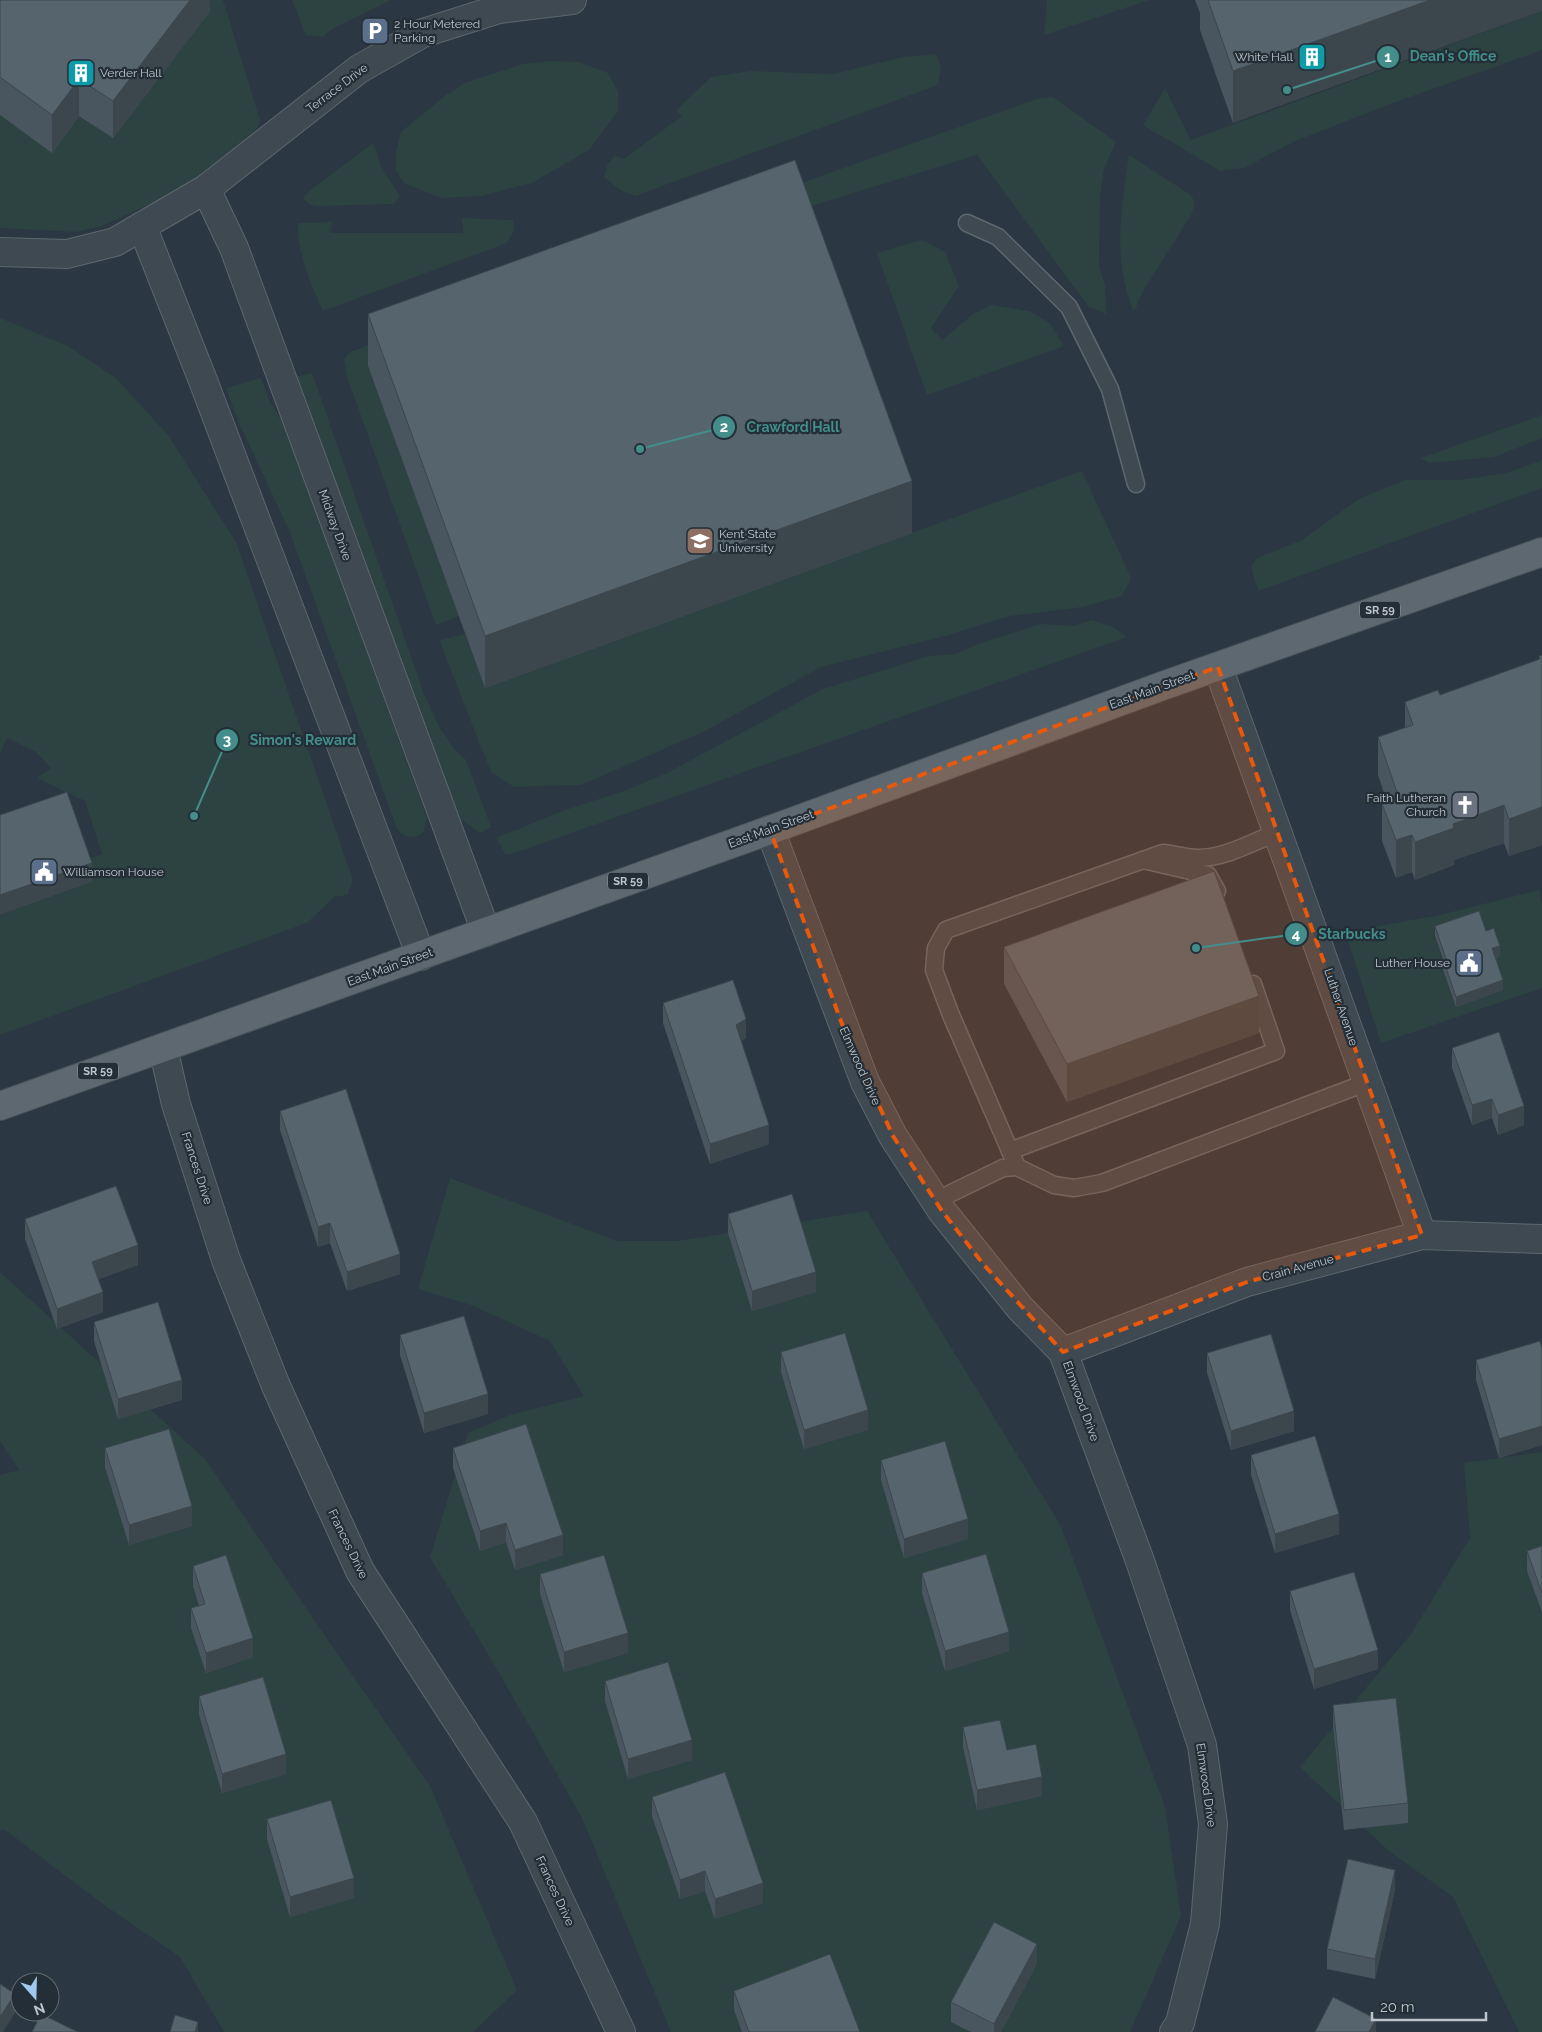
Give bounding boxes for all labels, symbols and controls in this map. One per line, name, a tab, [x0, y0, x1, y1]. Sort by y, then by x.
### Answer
parking icon: 2 Hour Metered Parking	[360, 16, 390, 46]
place label: 2 Hour Metered Parking	[394, 17, 480, 45]
building icon: White Hall	[1297, 42, 1327, 72]
callout: Dean's Office	[1375, 42, 1507, 71]
text: 1	[1384, 48, 1392, 66]
text: Dean's Office	[1410, 48, 1497, 64]
place label: White Hall	[1235, 50, 1294, 64]
building icon: Verder Hall	[66, 58, 96, 88]
street label: Terrace Drive	[304, 60, 370, 116]
place label: Verder Hall	[100, 66, 163, 80]
callout: Crawford Hall	[712, 412, 850, 441]
text: 2	[720, 418, 728, 436]
text: Crawford Hall	[746, 419, 840, 435]
street label: Midway Drive	[316, 488, 354, 562]
school or university icon: Kent State University	[685, 526, 715, 556]
place label: Kent State University	[719, 527, 776, 555]
road number: SR 59	[1360, 602, 1400, 618]
street label: East Main Street	[1107, 668, 1197, 712]
callout: Simon's Reward	[214, 725, 366, 754]
text: 3	[223, 731, 231, 749]
text: Simon's Reward	[250, 732, 356, 748]
church icon: Faith Lutheran Church	[1450, 790, 1480, 820]
place label: Faith Lutheran Church	[1367, 791, 1446, 819]
street label: East Main Street	[726, 807, 816, 851]
public building icon: Williamson House	[29, 857, 59, 887]
place label: Williamson House	[63, 865, 164, 879]
road number: SR 59	[608, 872, 648, 889]
callout: Starbucks	[1284, 920, 1396, 949]
text: 4	[1292, 925, 1301, 943]
text: Starbucks	[1318, 926, 1386, 942]
street label: East Main Street	[345, 945, 435, 989]
public building icon: Luther House	[1454, 948, 1484, 978]
place label: Luther House	[1375, 956, 1450, 970]
street label: Luther Avenue	[1321, 966, 1361, 1048]
street label: Elmwood Drive	[836, 1025, 884, 1107]
road number: SR 59	[78, 1062, 118, 1080]
street label: Frances Drive	[179, 1130, 215, 1206]
street label: Crain Avenue	[1261, 1252, 1335, 1284]
street label: Elmwood Drive	[1060, 1359, 1102, 1443]
street label: Frances Drive	[325, 1507, 371, 1581]
street label: Elmwood Drive	[1193, 1742, 1219, 1828]
street label: Frances Drive	[533, 1854, 577, 1928]
north arrow	[10, 1972, 60, 2022]
scale bar	[1372, 1990, 1486, 2022]
text: 20 m	[1380, 1998, 1415, 2016]
text: N	[32, 2000, 47, 2019]

